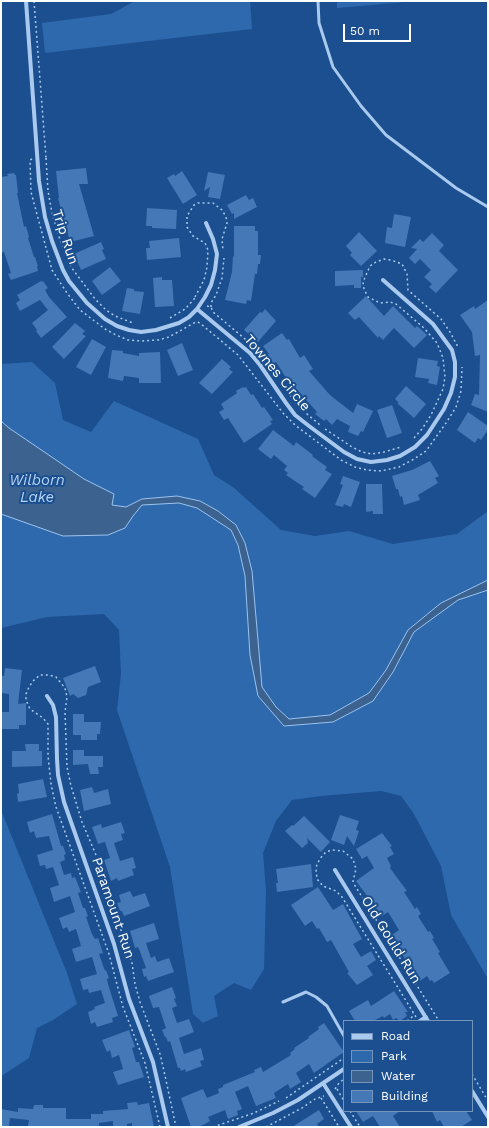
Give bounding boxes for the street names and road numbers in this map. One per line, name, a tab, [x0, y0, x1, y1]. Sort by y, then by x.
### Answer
street label: Trip Run	[48, 207, 82, 267]
street label: Townes Circle	[240, 331, 314, 415]
street label: Paramount Run	[88, 855, 138, 961]
street label: Old Gould Run	[357, 893, 425, 987]

